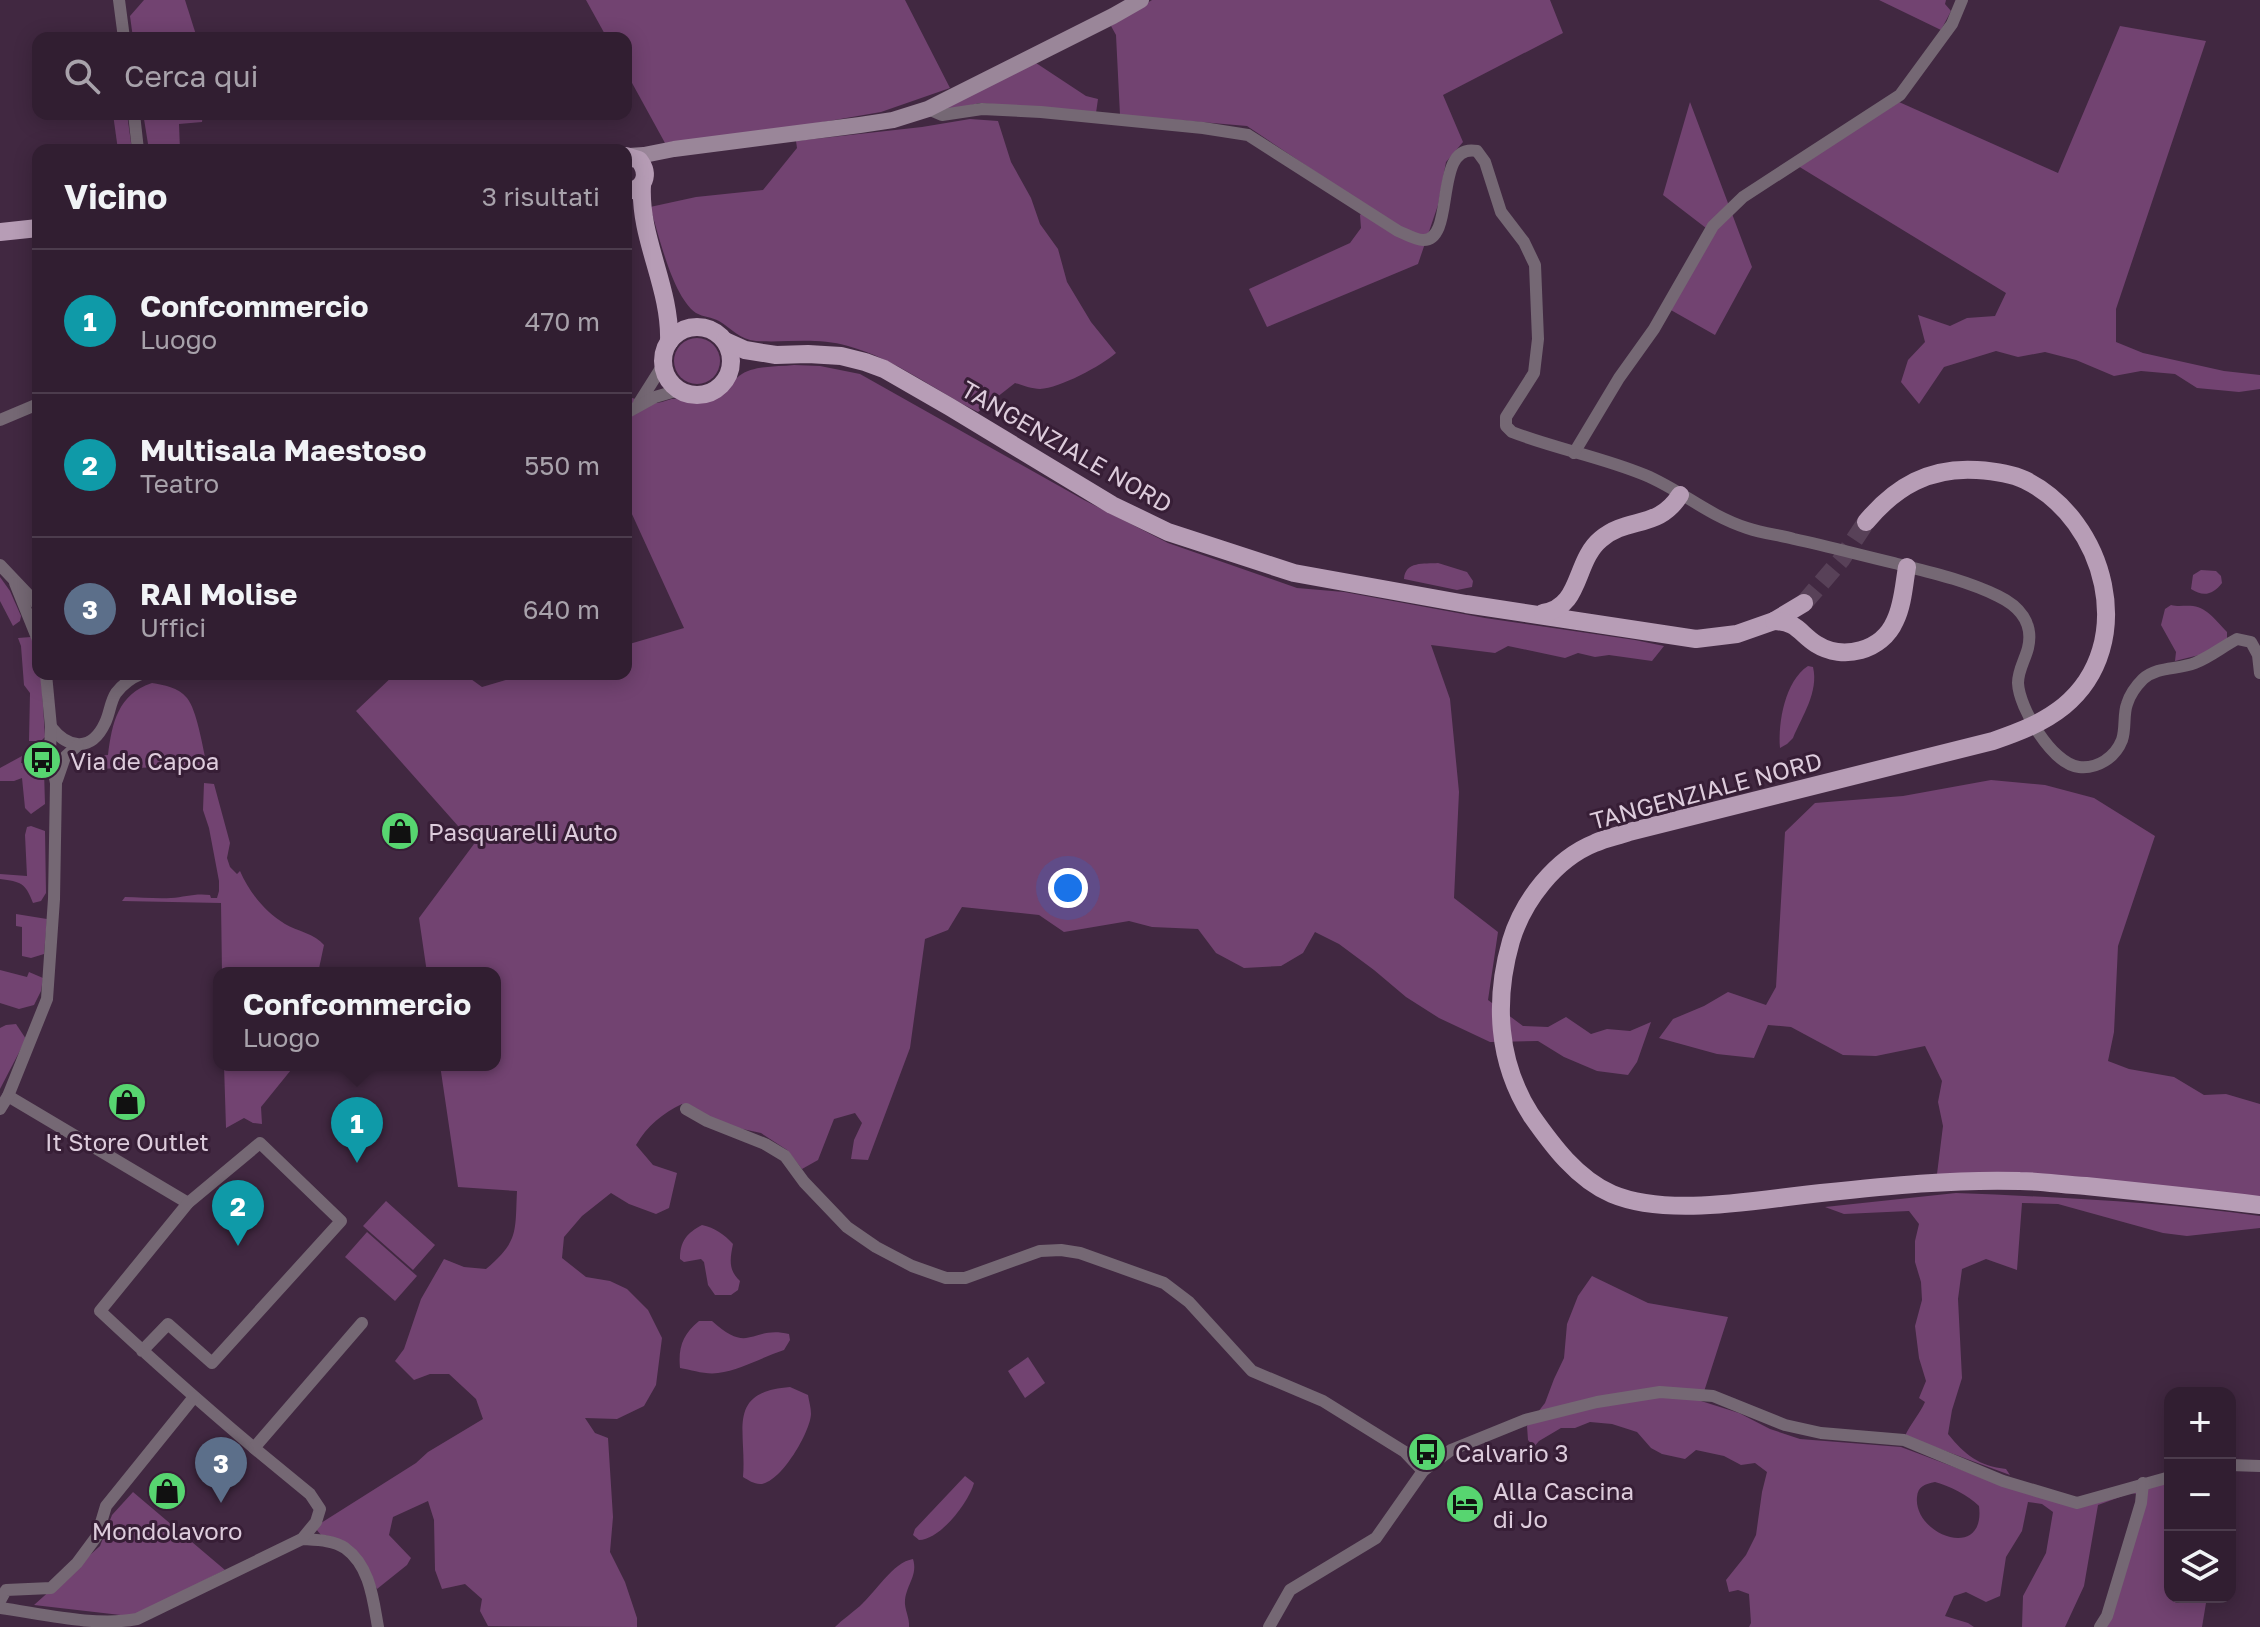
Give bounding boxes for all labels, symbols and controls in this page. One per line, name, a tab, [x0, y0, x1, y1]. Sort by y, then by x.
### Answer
search box	[32, 32, 632, 120]
icon: search	[60, 54, 104, 98]
text: Cerca qui	[124, 58, 259, 94]
text: Vicino	[64, 176, 167, 216]
text: 3 risultati	[482, 181, 600, 212]
text: Confcommercio	[140, 288, 368, 324]
text: 1	[83, 306, 97, 337]
text: 470 m	[525, 306, 600, 337]
text: Luogo	[140, 324, 217, 355]
street label: TANGENZIALE NORD	[956, 374, 1178, 518]
text: Multisala Maestoso	[140, 432, 427, 468]
text: 2	[82, 450, 98, 481]
text: 550 m	[524, 450, 600, 481]
text: Teatro	[140, 468, 219, 499]
text: RAI Molise	[140, 576, 297, 612]
text: 3	[82, 594, 98, 625]
text: 640 m	[523, 594, 600, 625]
text: Uffici	[140, 612, 206, 643]
bus stop icon: Via de Capoa	[21, 739, 63, 781]
street label: TANGENZIALE NORD	[1587, 745, 1825, 835]
place label: Via de Capoa	[70, 746, 219, 775]
shop icon: Pasquarelli Auto	[379, 810, 421, 852]
place label: Pasquarelli Auto	[428, 817, 618, 846]
your location	[1048, 868, 1088, 908]
popup	[213, 967, 501, 1071]
text: Confcommercio	[243, 986, 471, 1022]
text: Luogo	[243, 1022, 320, 1053]
shop icon: It Store Outlet	[106, 1081, 148, 1123]
pin: 1	[331, 1097, 383, 1163]
place label: It Store Outlet	[45, 1127, 209, 1156]
pin: 2	[212, 1180, 264, 1246]
map controls	[2164, 1387, 2236, 1603]
button: +	[2164, 1387, 2236, 1459]
bus stop icon: Calvario 3	[1406, 1431, 1448, 1473]
pin: 3	[195, 1437, 247, 1503]
place label: Calvario 3	[1455, 1438, 1569, 1467]
button: −	[2164, 1459, 2236, 1531]
shop icon: Mondolavoro	[146, 1470, 188, 1512]
place label: Alla Cascina di Jo	[1493, 1476, 1634, 1533]
hotel icon: Alla Cascina di Jo	[1444, 1483, 1486, 1525]
place label: Mondolavoro	[92, 1516, 242, 1545]
button: layers	[2164, 1531, 2236, 1603]

